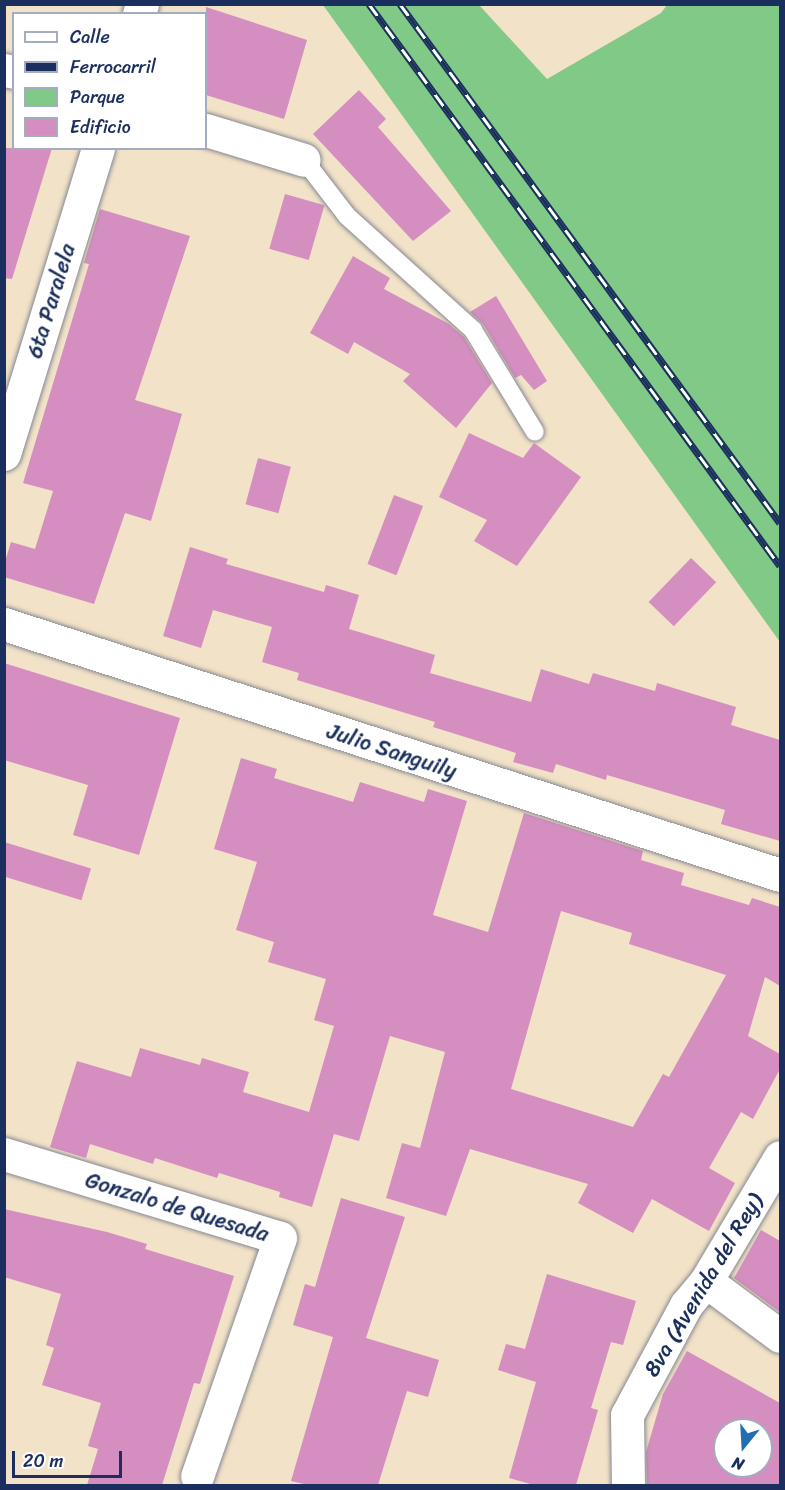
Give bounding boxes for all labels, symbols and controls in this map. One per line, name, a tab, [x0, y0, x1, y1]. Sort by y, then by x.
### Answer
legend	[12, 12, 207, 150]
text: Calle	[70, 21, 110, 53]
text: Ferrocarril	[70, 51, 156, 83]
text: Parque	[70, 81, 124, 113]
text: Edificio	[70, 111, 131, 143]
street label: 6ta Paralela	[21, 241, 81, 361]
street label: Julio Sanguily	[324, 718, 460, 784]
street label: Gonzalo de Quesada	[82, 1166, 272, 1248]
street label: 8va (Avenida del Rey)	[638, 1189, 768, 1381]
north arrow	[713, 1418, 773, 1478]
scale bar	[15, 1439, 124, 1477]
text: 20 m	[23, 1445, 63, 1477]
text: N	[728, 1448, 748, 1479]

